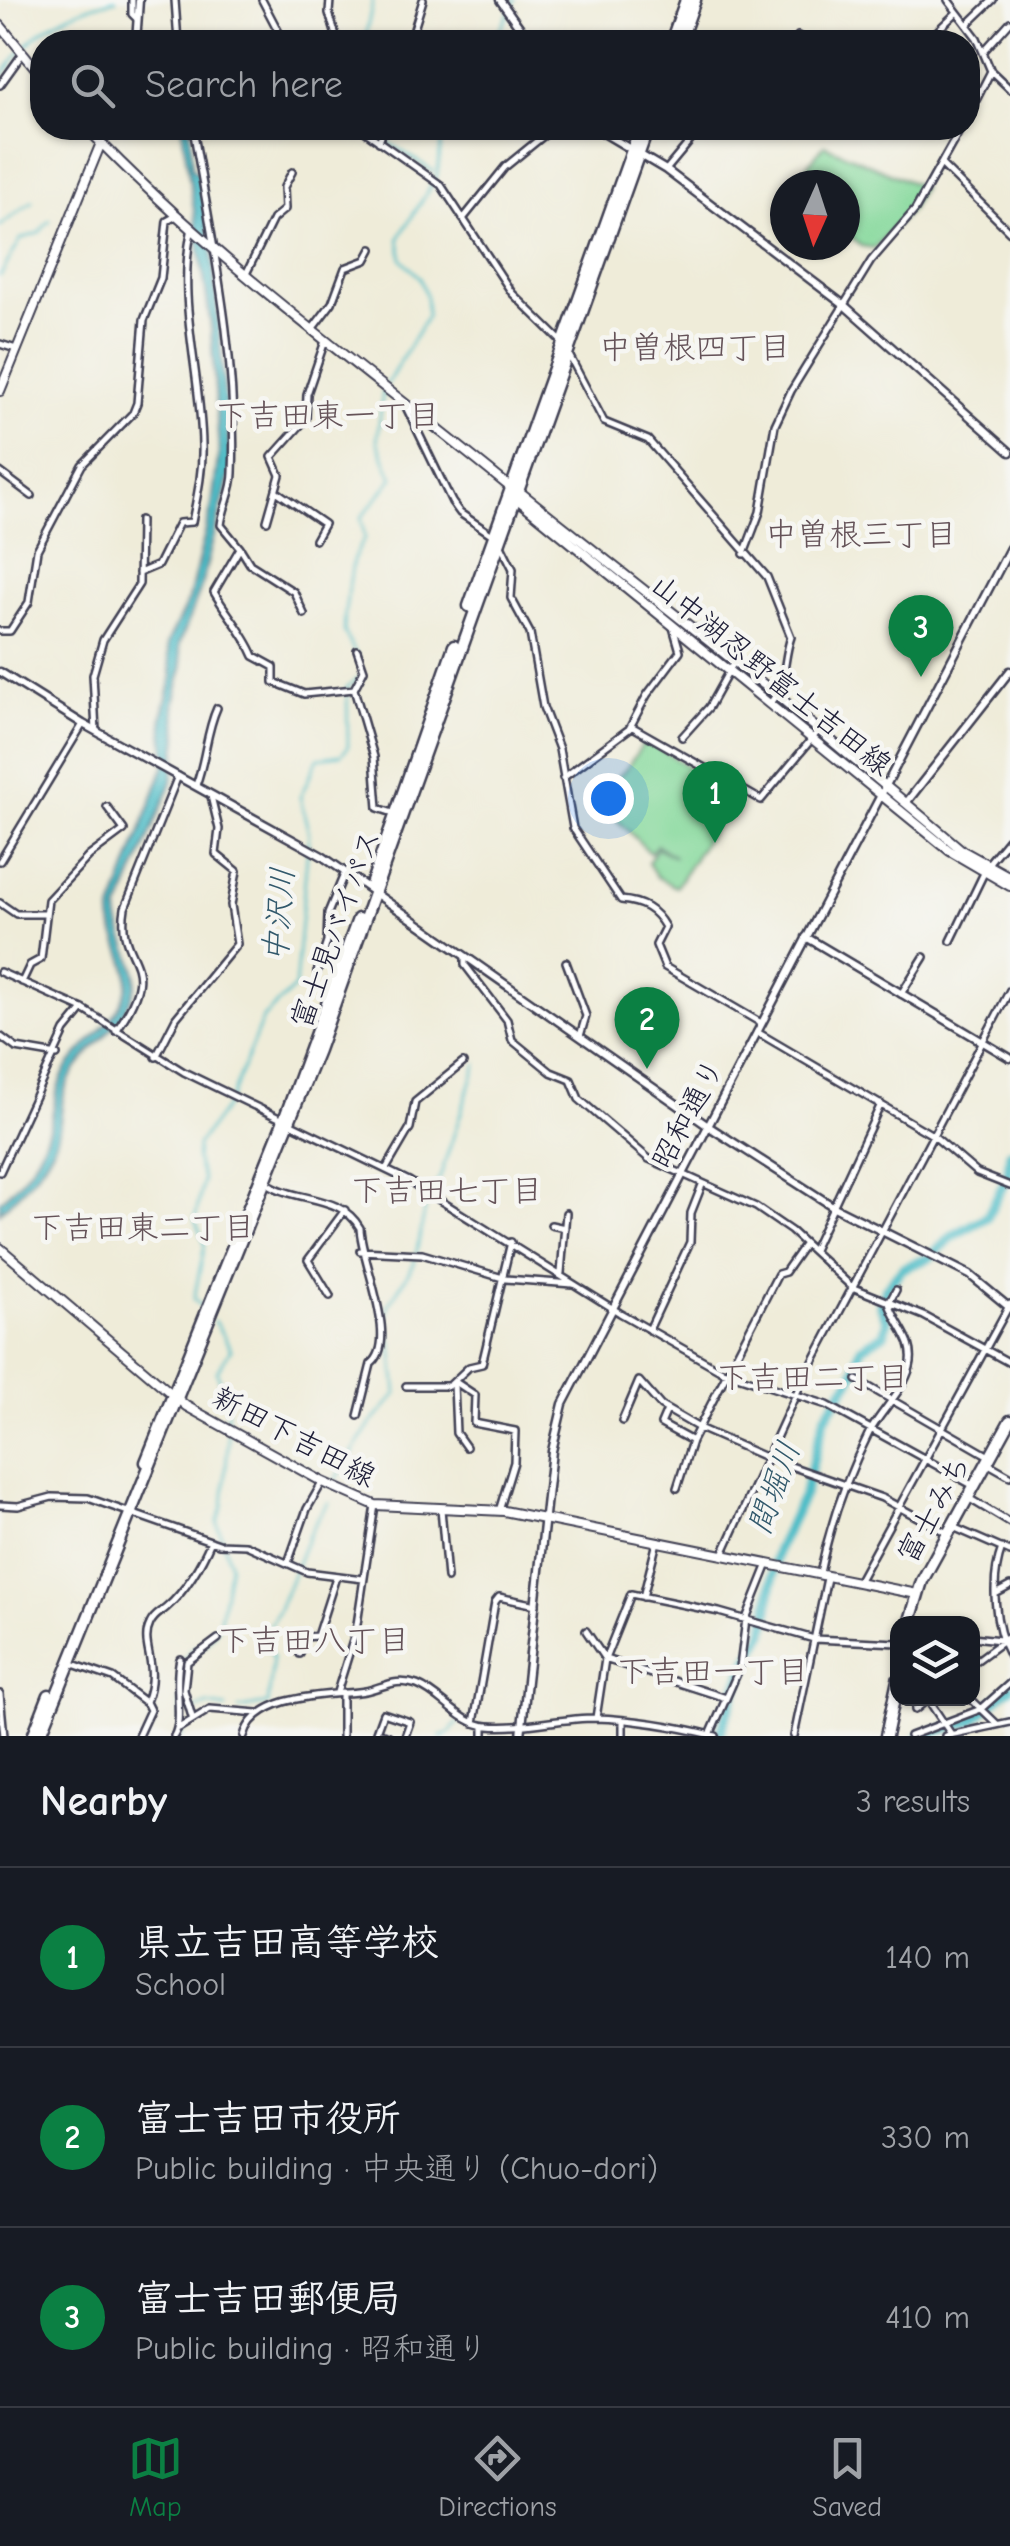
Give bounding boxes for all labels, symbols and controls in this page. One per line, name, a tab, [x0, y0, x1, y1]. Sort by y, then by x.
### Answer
search box	[30, 30, 980, 140]
icon: search	[65, 58, 120, 113]
text: Search here	[145, 63, 343, 107]
north arrow	[770, 170, 860, 260]
district label: 中曽根四丁目	[599, 329, 791, 366]
district label: 下吉田東一丁目	[216, 397, 440, 434]
district label: 中曽根三丁目	[765, 516, 957, 553]
street label: 山中湖忍野富士吉田線	[643, 567, 899, 783]
pin: 3	[888, 594, 954, 677]
pin: 1	[682, 760, 748, 843]
your location	[583, 773, 634, 824]
street label: 富士見バイパス	[284, 825, 388, 1033]
water label: 中沢川	[256, 866, 302, 964]
pin: 2	[614, 986, 680, 1069]
street label: 昭和通り	[644, 1053, 732, 1175]
district label: 下吉田七丁目	[351, 1172, 543, 1209]
district label: 下吉田東二丁目	[31, 1209, 255, 1246]
district label: 下吉田二丁目	[717, 1359, 909, 1396]
street label: 新田下吉田線	[206, 1379, 382, 1495]
water label: 間堀川	[740, 1437, 808, 1539]
street label: 富士みち	[890, 1449, 978, 1569]
map controls	[890, 1616, 980, 1706]
button: layers	[890, 1616, 980, 1706]
district label: 下吉田八丁目	[218, 1622, 410, 1659]
district label: 下吉田一丁目	[617, 1653, 809, 1690]
text: Nearby	[40, 1777, 167, 1826]
text: 3 results	[856, 1783, 970, 1820]
text: 県立吉田高等学校	[135, 1921, 439, 1965]
text: 1	[66, 1939, 79, 1976]
text: 140 m	[885, 1939, 970, 1976]
text: School	[135, 1966, 226, 2003]
text: 富士吉田市役所	[135, 2097, 401, 2141]
text: 2	[65, 2119, 80, 2156]
text: 330 m	[881, 2119, 970, 2156]
text: Public building · 中央通り (Chuo-dori)	[135, 2150, 658, 2187]
text: 富士吉田郵便局	[135, 2277, 401, 2321]
text: 3	[65, 2299, 80, 2336]
text: 410 m	[885, 2299, 970, 2336]
text: Public building · 昭和通り	[135, 2330, 488, 2367]
tab: Map	[128, 2431, 183, 2523]
tab: Directions	[438, 2431, 557, 2523]
tab: Saved	[812, 2431, 882, 2523]

